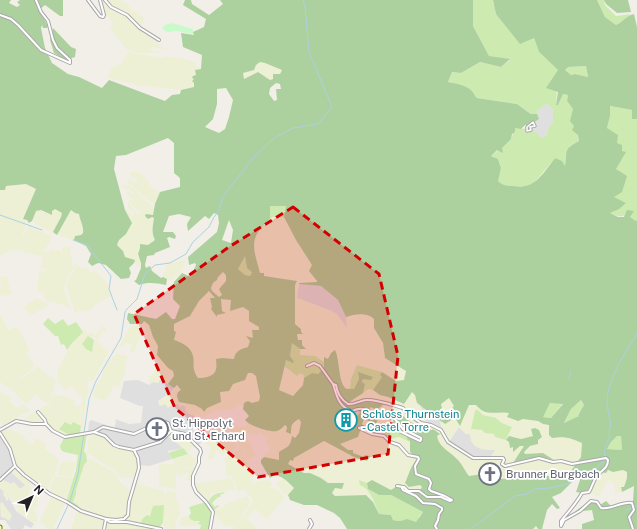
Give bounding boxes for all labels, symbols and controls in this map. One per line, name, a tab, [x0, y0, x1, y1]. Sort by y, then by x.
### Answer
building icon: Schloss Thurnstein - Castel Torre	[333, 407, 359, 433]
place label: Schloss Thurnstein - Castel Torre	[362, 408, 459, 433]
church icon: St. Hippolyt und St. Erhard	[144, 416, 170, 442]
place label: St. Hippolyt und St. Erhard	[172, 417, 245, 442]
church icon: Brunner Burgbach	[477, 461, 503, 487]
place label: Brunner Burgbach	[506, 468, 600, 480]
north arrow	[12, 477, 52, 517]
text: N	[32, 483, 46, 497]

